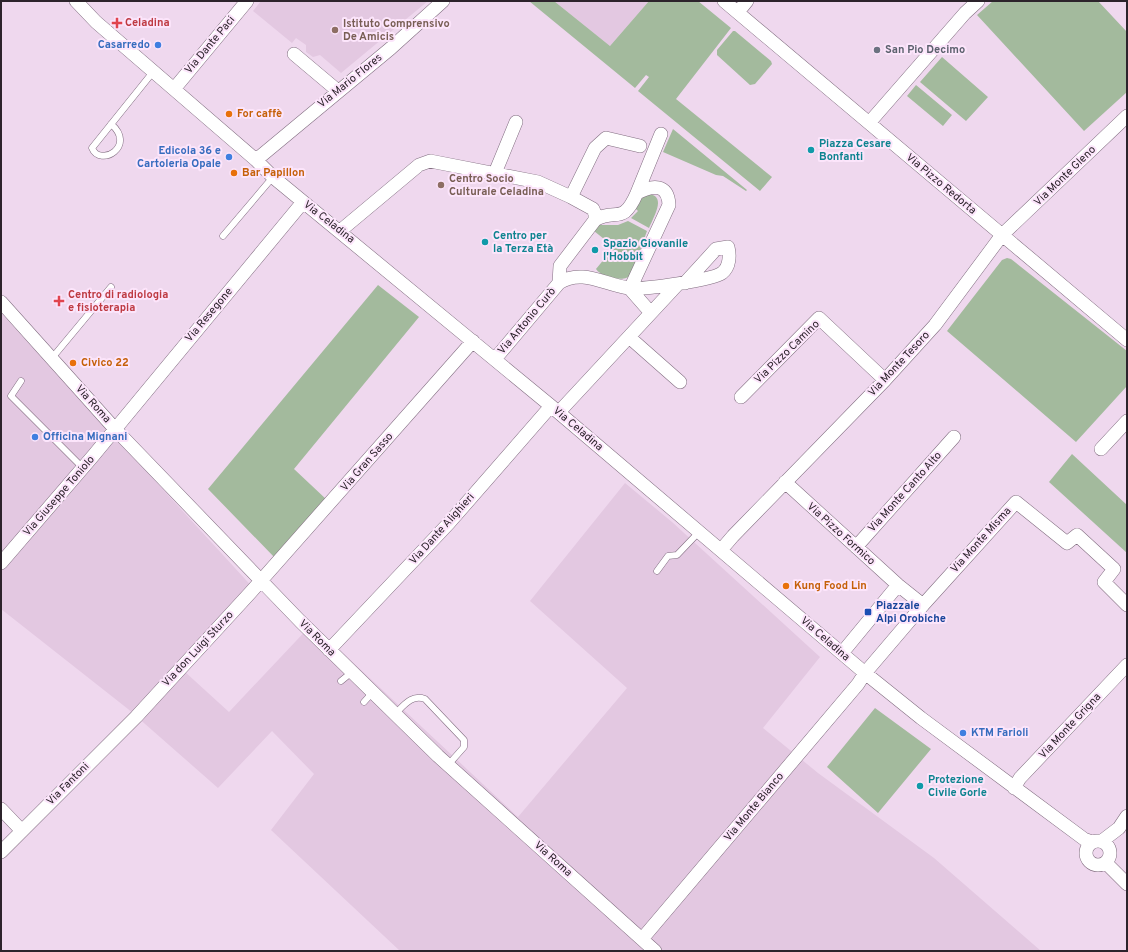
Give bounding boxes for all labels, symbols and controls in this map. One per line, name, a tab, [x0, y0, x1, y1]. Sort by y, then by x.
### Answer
street label: Via Dante Paci	[182, 13, 238, 77]
place label: Celadina	[125, 16, 170, 30]
place label: Istituto Comprensivo De Amicis	[343, 17, 450, 44]
marker: Celadina	[112, 18, 122, 28]
marker: Istituto Comprensivo De Amicis	[330, 25, 340, 35]
place label: Casarredo	[98, 38, 150, 52]
marker: Casarredo	[153, 40, 163, 50]
place label: San Pio Decimo	[885, 43, 965, 57]
marker: San Pio Decimo	[872, 45, 882, 55]
street label: Via Mario Flores	[315, 51, 385, 111]
place label: For caffè	[237, 107, 282, 121]
marker: For caffè	[224, 109, 234, 119]
place label: Piazza Cesare Bonfanti	[819, 137, 891, 164]
street label: Via Monte Gleno	[1031, 143, 1099, 209]
place label: Edicola 36 e Cartoleria Opale	[137, 144, 221, 171]
marker: Piazza Cesare Bonfanti	[806, 145, 816, 155]
street label: Via Pizzo Redorta	[903, 151, 979, 218]
marker: Edicola 36 e Cartoleria Opale	[224, 152, 234, 162]
place label: Bar Papillon	[242, 166, 305, 180]
marker: Bar Papillon	[229, 168, 239, 178]
place label: Centro Socio Culturale Celadina	[449, 172, 544, 199]
marker: Centro Socio Culturale Celadina	[436, 180, 446, 190]
street label: Via Celadina	[301, 198, 358, 247]
place label: Centro per la Terza Età	[493, 229, 553, 256]
marker: Centro per la Terza Età	[480, 237, 490, 247]
place label: Spazio Giovanile l'Hobbit	[603, 237, 688, 264]
marker: Spazio Giovanile l'Hobbit	[590, 245, 600, 255]
street label: Via Resegone	[182, 285, 236, 345]
street label: Via Antonio Curò	[495, 285, 559, 357]
place label: Centro di radiologia e fisioterapia	[68, 288, 168, 315]
marker: Centro di radiologia e fisioterapia	[53, 295, 65, 307]
street label: Via Pizzo Camino	[751, 317, 823, 387]
street label: Via Monte Tesoro	[865, 329, 933, 399]
place label: Civico 22	[81, 356, 129, 370]
marker: Civico 22	[68, 358, 78, 368]
street label: Via Roma	[72, 382, 114, 426]
street label: Via Celadina	[550, 404, 606, 454]
place label: Officina Mignani	[43, 430, 127, 444]
street label: Via Gran Sasso	[338, 430, 396, 494]
marker: Officina Mignani	[30, 432, 40, 442]
street label: Via Monte Canto Alto	[865, 449, 945, 535]
street label: Via Giuseppe Toniolo	[20, 453, 98, 539]
street label: Via Dante Alighieri	[406, 490, 478, 568]
street label: Via Pizzo Formico	[804, 500, 878, 568]
street label: Via Monte Misma	[948, 504, 1014, 576]
place label: Kung Food Lin	[794, 579, 867, 593]
marker: Kung Food Lin	[781, 581, 791, 591]
place label: Piazzale Alpi Orobiche	[876, 599, 946, 626]
marker: Piazzale Alpi Orobiche	[863, 607, 873, 617]
street label: Via don Luigi Sturzo	[159, 608, 237, 690]
street label: Via Celadina	[797, 614, 853, 665]
street label: Via Roma	[296, 617, 339, 660]
street label: Via Monte Grigna	[1036, 690, 1104, 762]
place label: KTM Farioli	[971, 726, 1028, 740]
marker: KTM Farioli	[958, 728, 968, 738]
street label: Via Fantoni	[44, 760, 92, 808]
street label: Via Monte Bianco	[721, 770, 787, 844]
place label: Protezione Civile Gorle	[928, 773, 987, 800]
marker: Protezione Civile Gorle	[915, 781, 925, 791]
street label: Via Roma	[531, 838, 575, 880]

